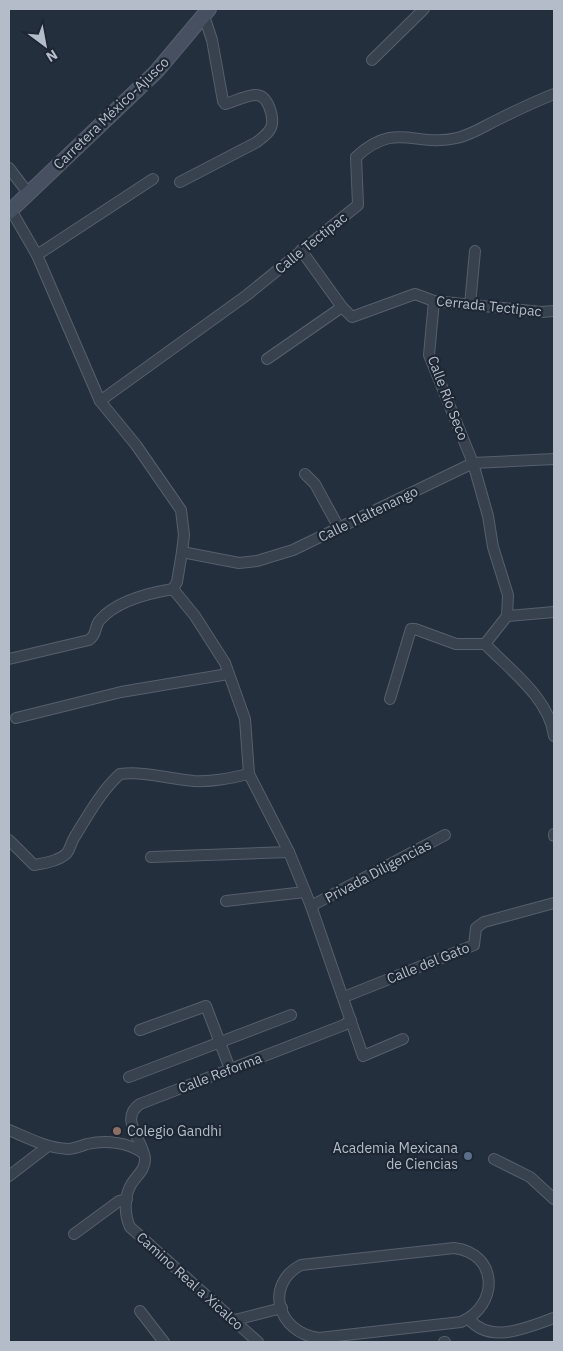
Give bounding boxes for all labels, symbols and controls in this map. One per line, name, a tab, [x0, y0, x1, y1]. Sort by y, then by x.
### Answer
north arrow	[20, 20, 70, 70]
text: N	[43, 46, 61, 66]
street label: Carretera México-Ajusco	[49, 53, 173, 173]
street label: Calle Tectipac	[271, 208, 351, 278]
street label: Cerrada Tectipac	[435, 292, 543, 320]
street label: Calle Río Seco	[424, 353, 472, 443]
street label: Calle Tlaltenango	[315, 482, 421, 546]
street label: Privada Diligencias	[322, 835, 435, 907]
street label: Calle del Gato	[384, 938, 472, 988]
street label: Calle Reforma	[176, 1049, 265, 1097]
place label: Colegio Gandhi	[127, 1122, 222, 1140]
marker: Colegio Gandhi	[111, 1125, 123, 1137]
place label: Academia Mexicana de Ciencias	[333, 1139, 459, 1173]
marker: Academia Mexicana de Ciencias	[462, 1150, 474, 1162]
street label: Camino Real a Xicalco	[133, 1228, 247, 1334]

